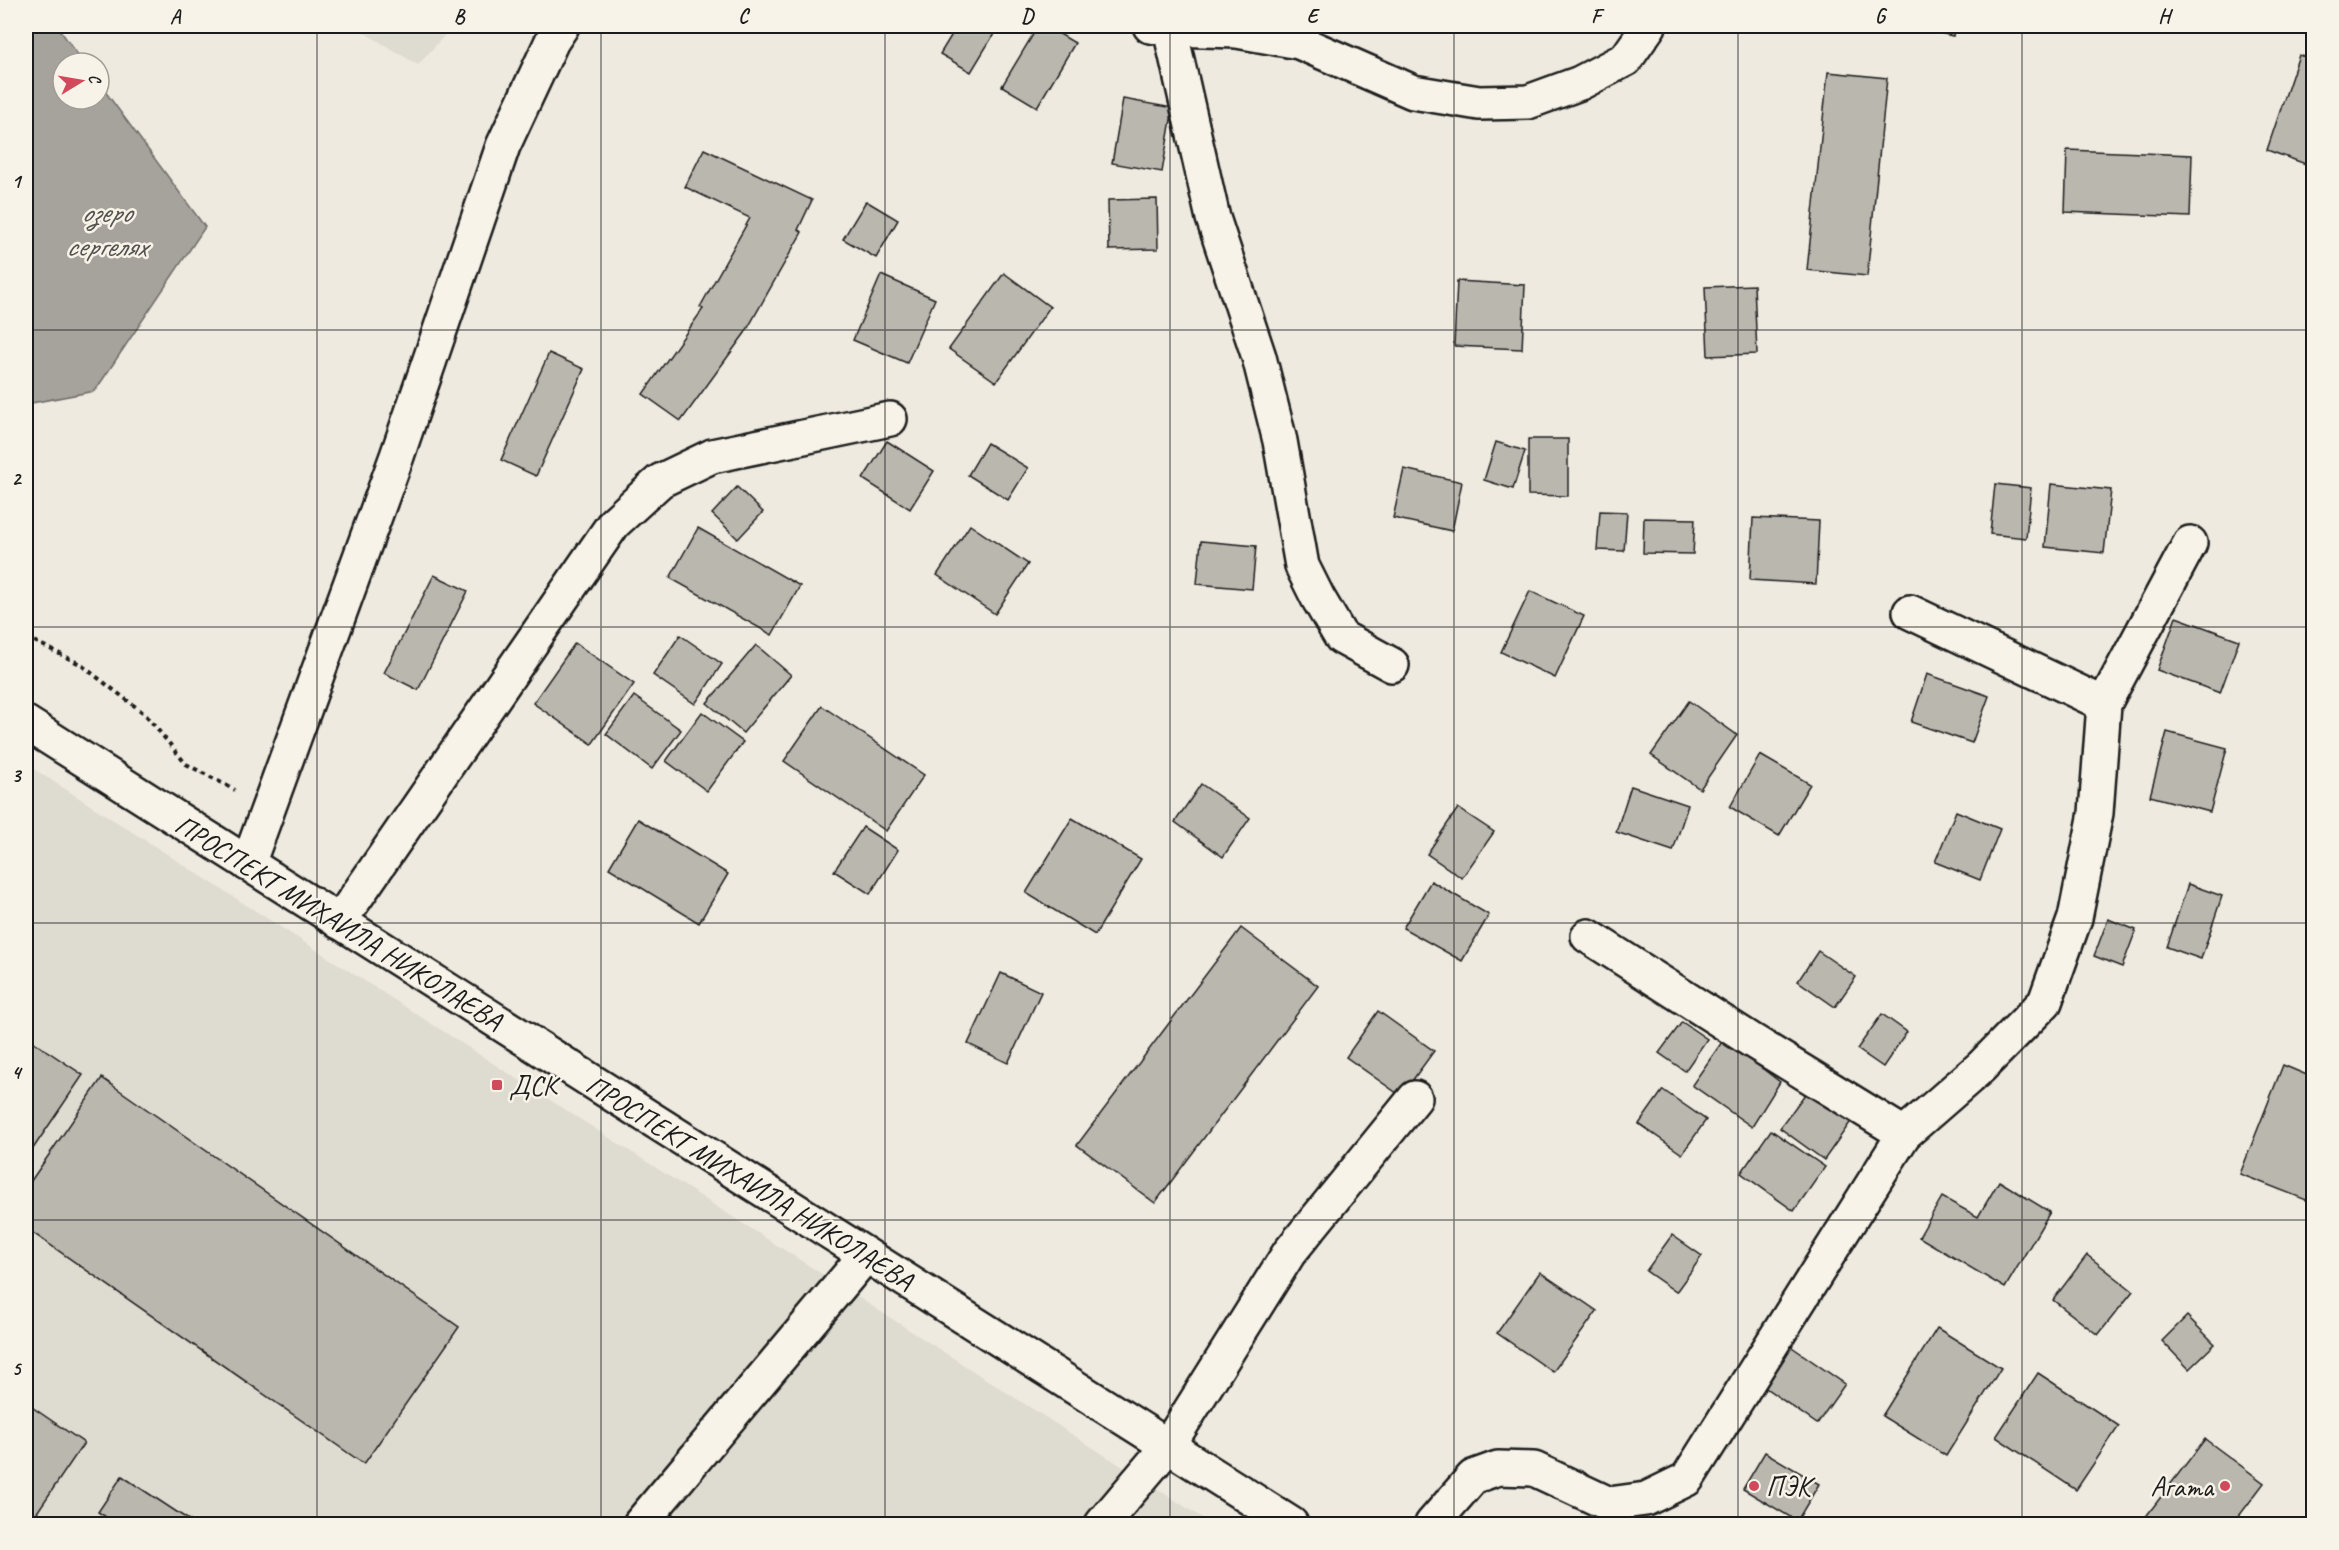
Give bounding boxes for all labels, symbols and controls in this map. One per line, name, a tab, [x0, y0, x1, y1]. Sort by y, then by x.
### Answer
text: A	[170, 4, 182, 29]
text: B	[454, 4, 466, 29]
text: C	[738, 4, 750, 29]
text: D	[1021, 4, 1035, 29]
text: E	[1307, 4, 1321, 29]
text: F	[1591, 4, 1605, 29]
text: G	[1875, 4, 1888, 29]
text: H	[2158, 4, 2173, 29]
north arrow	[51, 51, 111, 111]
text: С	[84, 73, 106, 86]
text: 1	[12, 169, 23, 194]
water label: озеро сергелях	[66, 193, 151, 265]
text: 2	[12, 466, 23, 491]
text: 3	[12, 763, 23, 788]
street label: ПРОСПЕКТ МИХАИЛА НИКОЛАЕВА	[169, 807, 510, 1038]
text: 4	[12, 1060, 24, 1085]
street label: ПРОСПЕКТ МИХАИЛА НИКОЛАЕВА	[580, 1067, 921, 1298]
place label: ДСК	[509, 1068, 561, 1103]
marker: ДСК	[490, 1078, 504, 1092]
text: 5	[12, 1356, 23, 1381]
place label: ПЭК	[1766, 1469, 1816, 1504]
place label: Агата	[2151, 1469, 2215, 1504]
marker: ПЭК	[1747, 1479, 1761, 1493]
marker: Агата	[2218, 1479, 2232, 1493]

